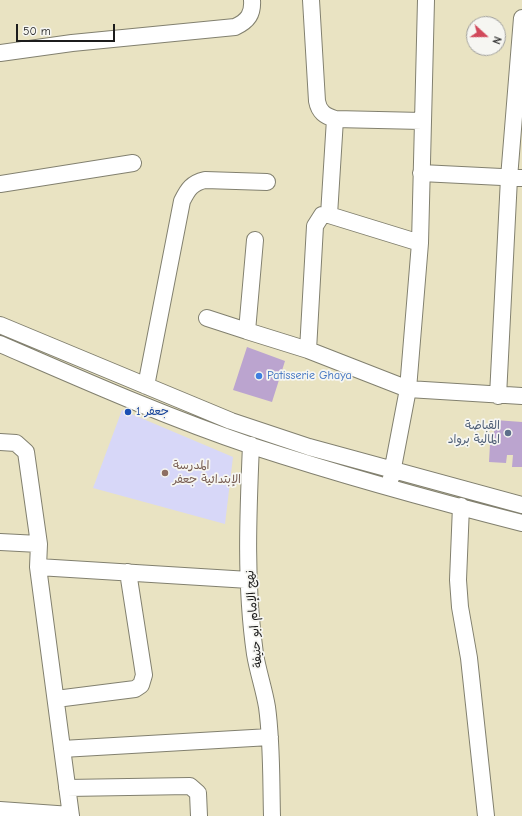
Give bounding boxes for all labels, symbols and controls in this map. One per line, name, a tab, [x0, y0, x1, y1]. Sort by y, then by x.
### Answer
scale bar	[18, 16, 117, 42]
north arrow	[466, 16, 506, 56]
text: 50 m	[23, 24, 51, 38]
text: N	[489, 34, 504, 46]
place label: Patisserie Ghaya	[267, 369, 352, 383]
marker: Patisserie Ghaya	[254, 371, 264, 381]
place label: جعفر 1	[136, 405, 169, 419]
marker: جعفر 1	[123, 407, 133, 417]
place label: القباضة المالية برواد	[448, 419, 500, 447]
marker: القباضة المالية برواد	[503, 428, 513, 438]
place label: المدرسة الإبتدائية جعفر	[173, 459, 241, 487]
marker: المدرسة الإبتدائية جعفر	[160, 468, 170, 478]
street label: نهج الإمام ابو حنيفة	[243, 570, 265, 668]

